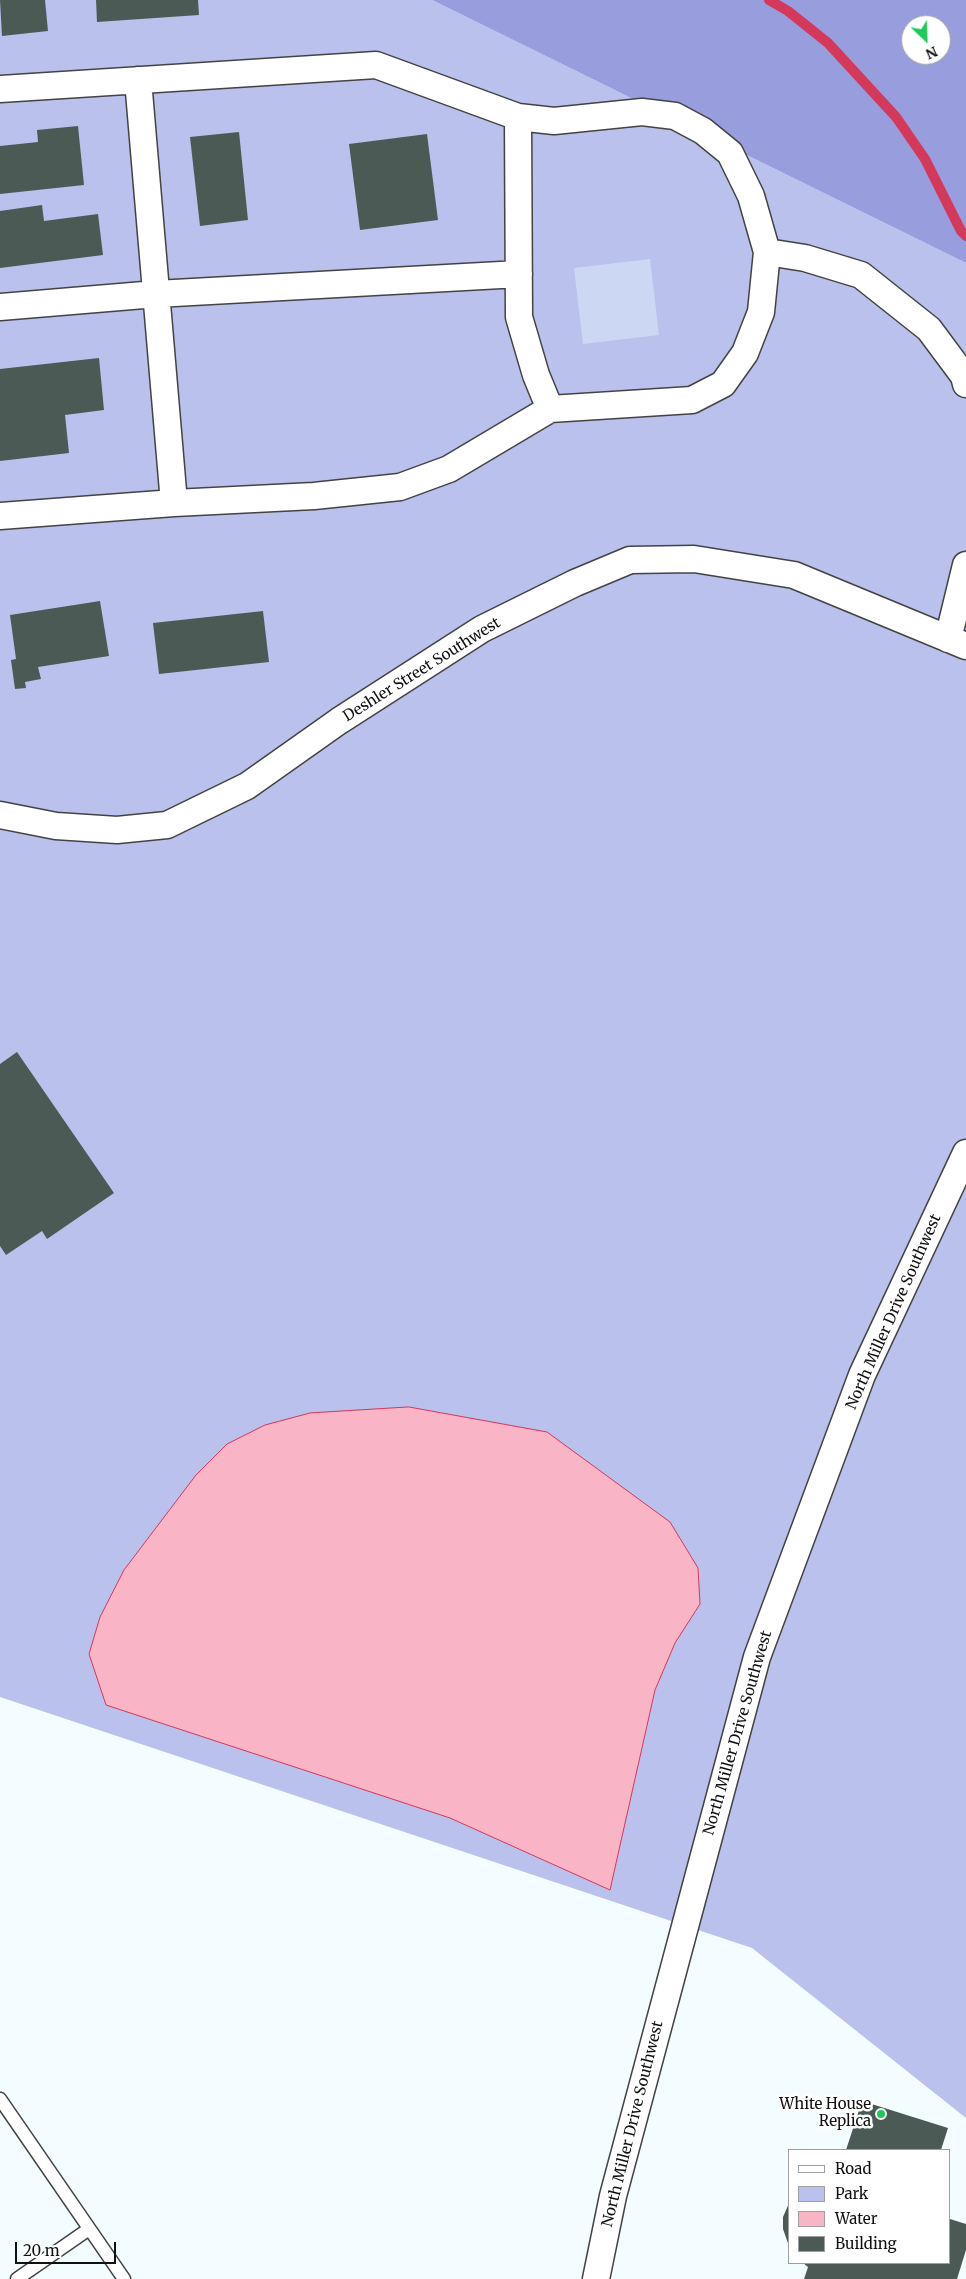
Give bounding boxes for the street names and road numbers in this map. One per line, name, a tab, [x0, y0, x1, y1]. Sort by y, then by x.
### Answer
street label: Deshler Street Southwest	[340, 614, 504, 726]
street label: North Miller Drive Southwest	[843, 1212, 945, 1412]
street label: North Miller Drive Southwest	[700, 1629, 776, 1837]
street label: North Miller Drive Southwest	[599, 2019, 667, 2229]

